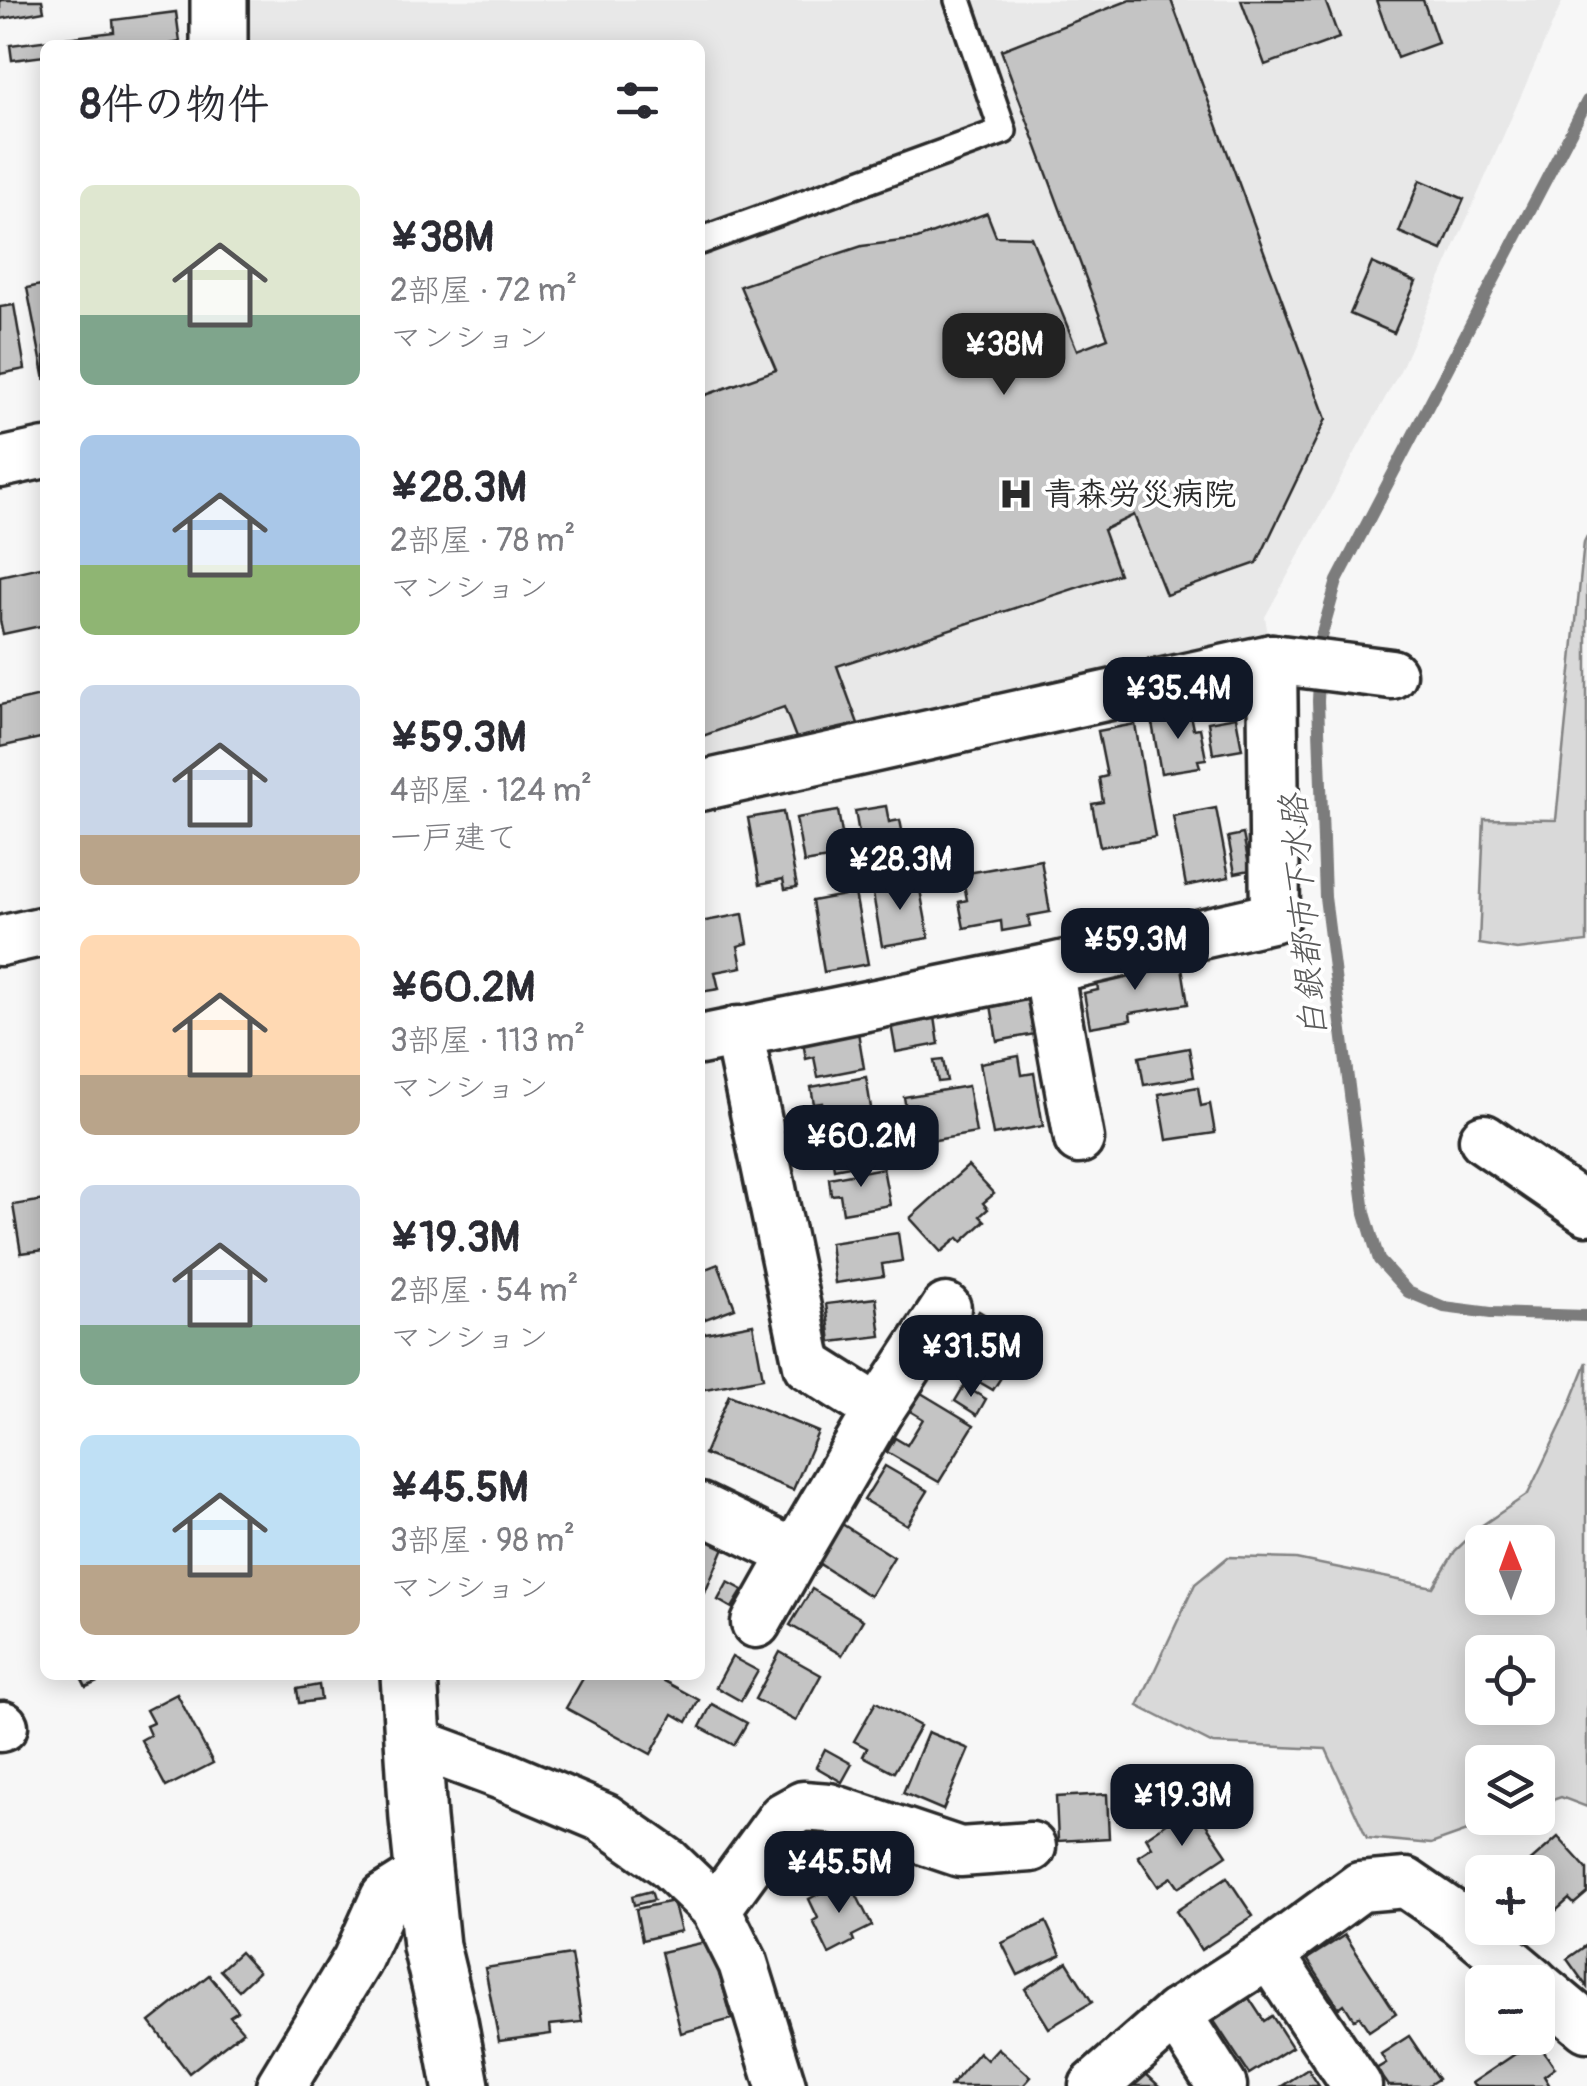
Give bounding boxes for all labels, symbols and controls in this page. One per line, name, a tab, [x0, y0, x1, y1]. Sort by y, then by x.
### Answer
icon: filters	[610, 73, 665, 128]
text: 8件の物件	[80, 79, 269, 131]
text: ¥38M	[390, 212, 494, 264]
icon: home	[160, 225, 280, 345]
text: 2部屋 · 72 m²	[390, 271, 577, 311]
pin: ¥38M	[945, 313, 1063, 398]
text: マンション	[390, 318, 549, 358]
text: ¥38M	[964, 325, 1044, 365]
text: ¥28.3M	[390, 462, 527, 514]
icon: home	[160, 475, 280, 595]
hospital icon: 青森労災病院	[997, 475, 1035, 513]
place label: 青森労災病院	[1044, 475, 1236, 515]
text: 2部屋 · 78 m²	[390, 521, 575, 561]
text: マンション	[390, 568, 549, 608]
pin: ¥35.4M	[1097, 657, 1259, 742]
text: ¥35.4M	[1125, 669, 1231, 709]
text: ¥59.3M	[390, 712, 526, 764]
icon: home	[160, 725, 280, 845]
text: 4部屋 · 124 m²	[390, 771, 592, 811]
water label: 白銀都市下水路	[1271, 790, 1337, 1040]
text: 一戸建て	[390, 818, 518, 858]
pin: ¥28.3M	[819, 828, 981, 913]
text: ¥28.3M	[848, 840, 952, 880]
pin: ¥59.3M	[1054, 908, 1216, 993]
text: ¥59.3M	[1083, 920, 1187, 960]
text: ¥60.2M	[390, 962, 535, 1014]
icon: home	[160, 975, 280, 1095]
text: 3部屋 · 113 m²	[390, 1021, 585, 1061]
text: マンション	[390, 1068, 549, 1108]
pin: ¥60.2M	[780, 1105, 942, 1190]
text: ¥60.2M	[806, 1117, 916, 1157]
text: ¥19.3M	[390, 1212, 520, 1264]
icon: home	[160, 1225, 280, 1345]
text: 2部屋 · 54 m²	[390, 1271, 578, 1311]
pin: ¥31.5M	[890, 1315, 1052, 1400]
text: マンション	[390, 1318, 549, 1358]
text: ¥31.5M	[921, 1327, 1021, 1367]
text: ¥45.5M	[390, 1462, 528, 1514]
icon: home	[160, 1475, 280, 1595]
text: 3部屋 · 98 m²	[390, 1521, 575, 1561]
north arrow	[1465, 1525, 1555, 1615]
map controls	[1465, 1525, 1555, 2055]
text: マンション	[390, 1568, 549, 1608]
button: locate	[1465, 1635, 1555, 1725]
button: layers	[1465, 1745, 1555, 1835]
pin: ¥19.3M	[1101, 1764, 1263, 1849]
text: ¥19.3M	[1132, 1776, 1232, 1816]
pin: ¥45.5M	[758, 1831, 920, 1916]
text: ¥45.5M	[786, 1843, 892, 1883]
button: +	[1465, 1855, 1555, 1945]
button: −	[1465, 1965, 1555, 2055]

